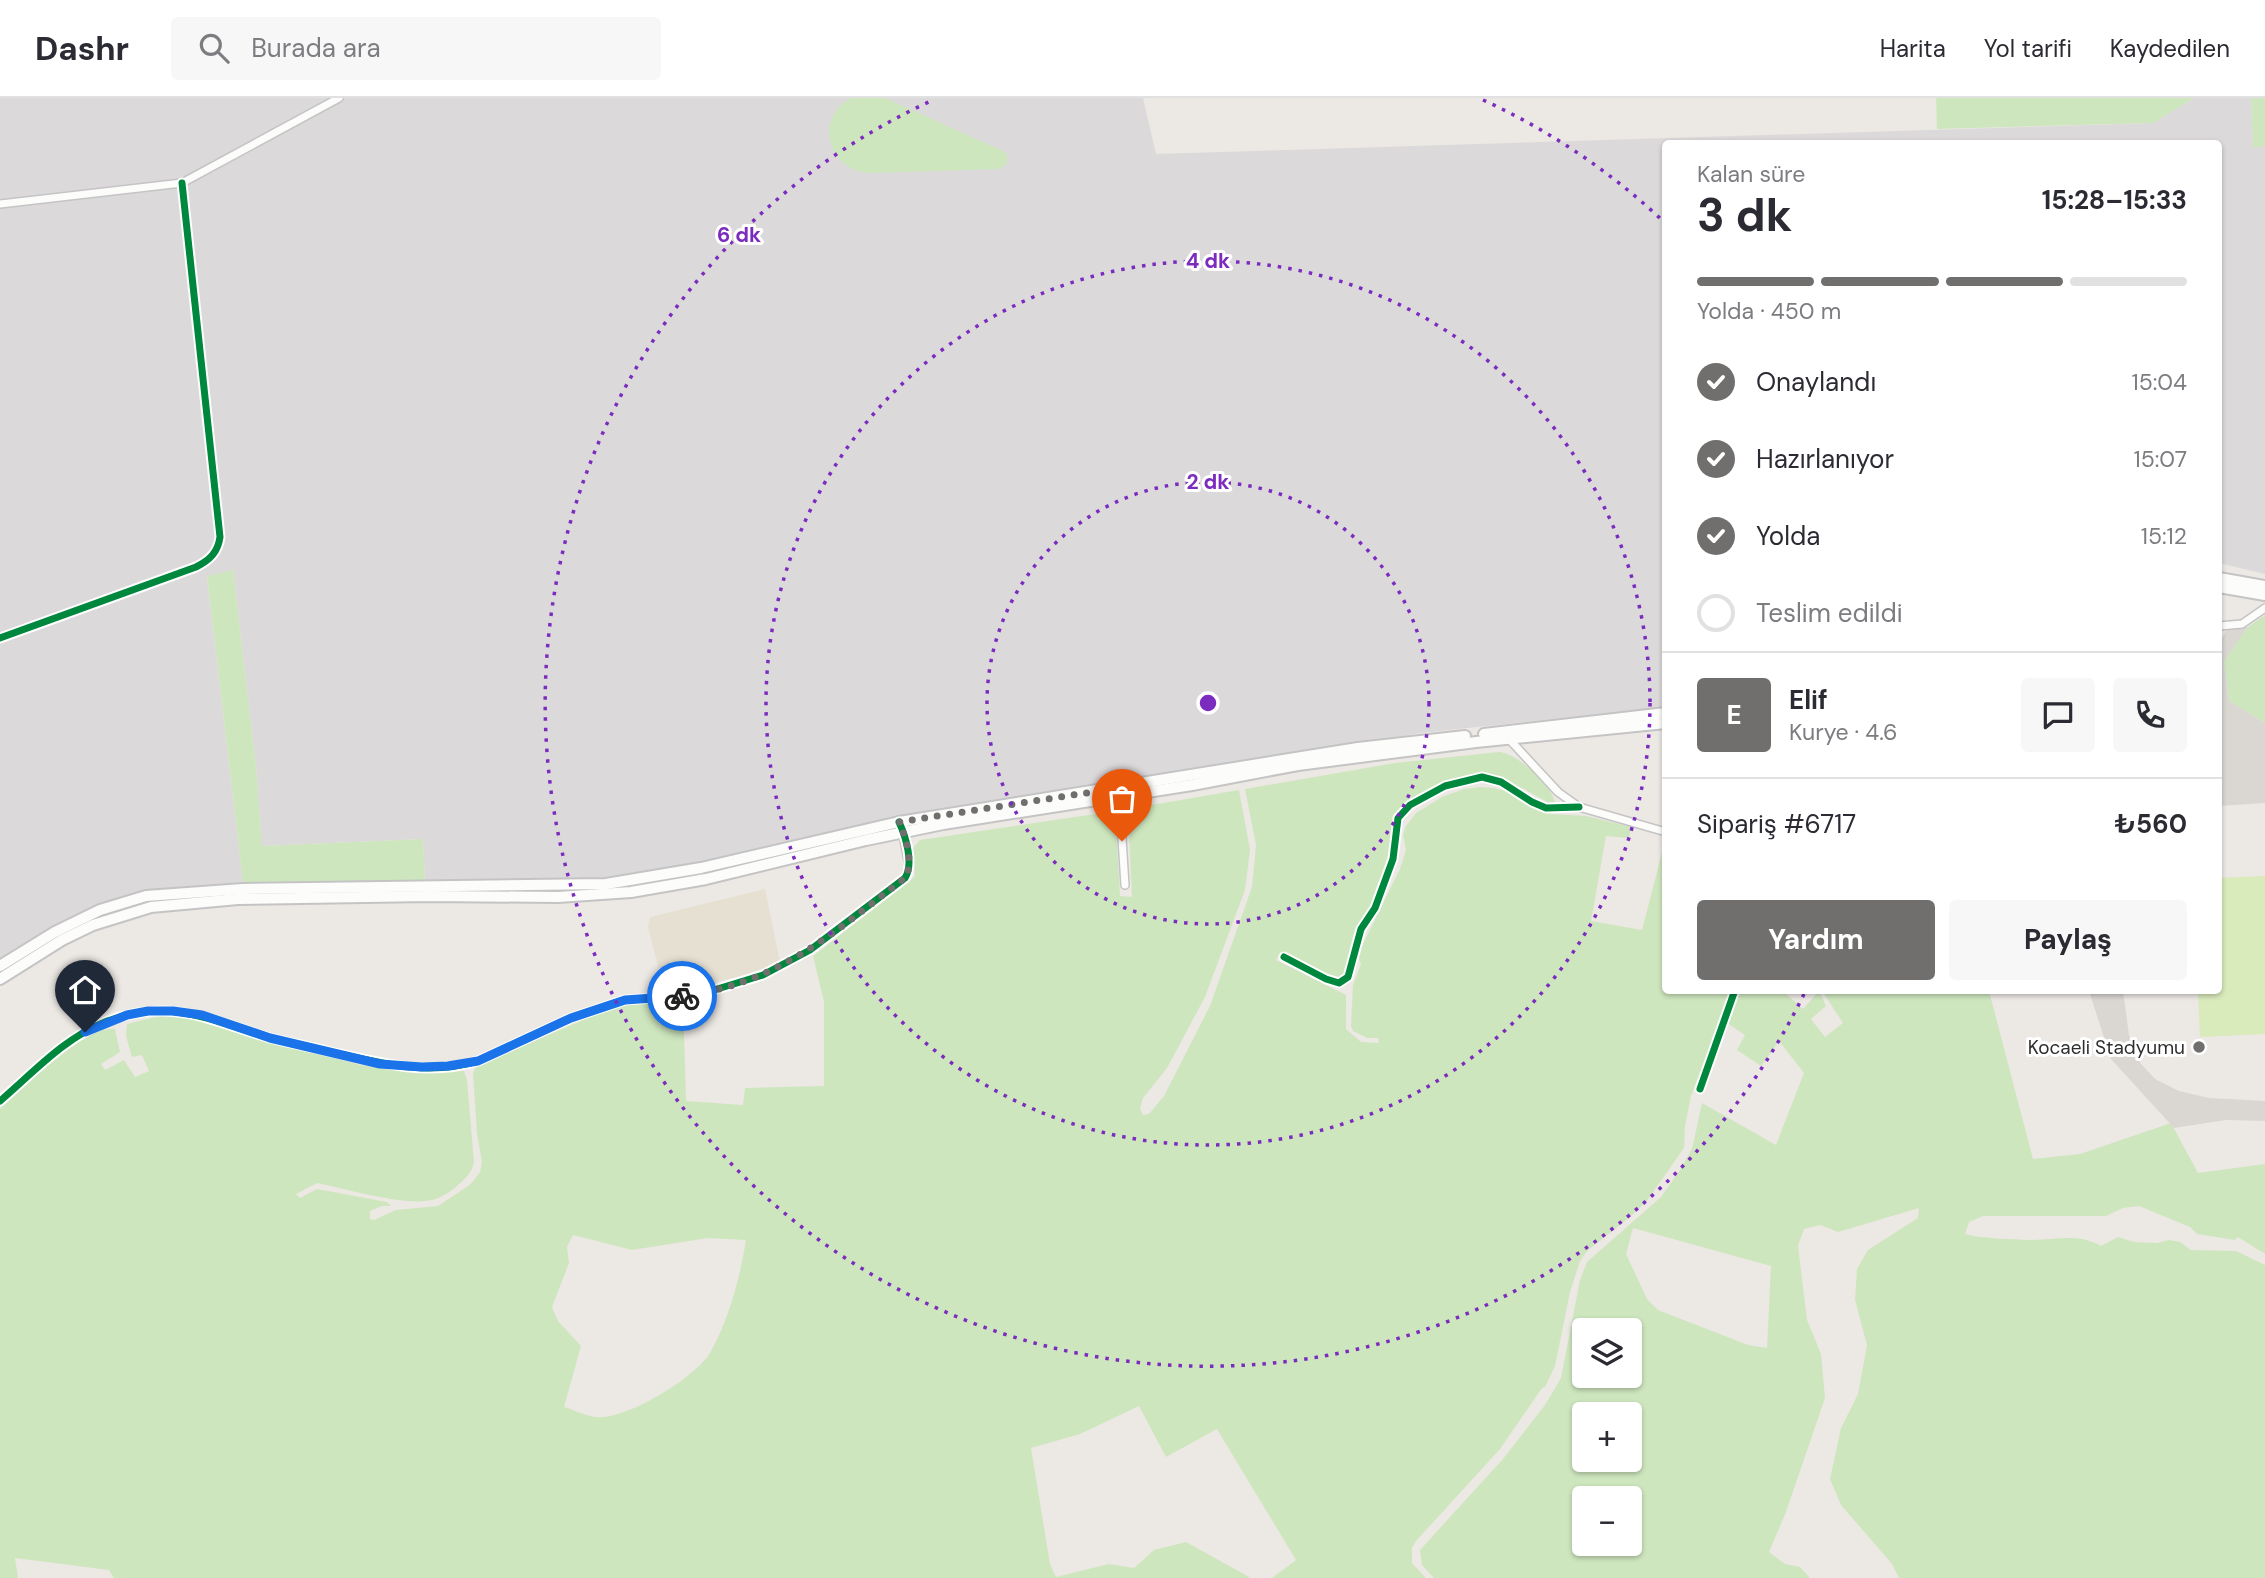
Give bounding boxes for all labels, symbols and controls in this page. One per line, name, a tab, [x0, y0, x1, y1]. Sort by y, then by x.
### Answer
search box	[171, 17, 661, 80]
text: Dashr	[35, 27, 129, 70]
icon: search	[195, 29, 233, 67]
text: Burada ara	[251, 31, 381, 65]
text: Harita	[1880, 33, 1946, 64]
text: Yol tarifi	[1984, 33, 2072, 64]
text: Kaydedilen	[2110, 33, 2230, 64]
text: Kalan süre	[1697, 159, 1805, 189]
text: 15:28–15:33	[2042, 183, 2187, 217]
text: 3 dk	[1697, 185, 1792, 245]
text: 6 dk	[717, 221, 761, 249]
text: 4 dk	[1186, 247, 1230, 275]
text: Yolda · 450 m	[1697, 296, 1841, 326]
icon: check	[1697, 363, 1735, 401]
text: Onaylandı	[1756, 365, 1876, 399]
text: 15:04	[2131, 367, 2187, 397]
icon: check	[1697, 440, 1735, 478]
text: Hazırlanıyor	[1756, 442, 1894, 476]
text: 15:07	[2133, 444, 2187, 474]
text: 2 dk	[1187, 468, 1229, 496]
icon: check	[1697, 517, 1735, 555]
text: Yolda	[1756, 519, 1820, 553]
text: 15:12	[2141, 521, 2187, 551]
text: Teslim edildi	[1756, 596, 1903, 630]
button: chat	[2021, 678, 2095, 752]
button: phone	[2113, 678, 2187, 752]
text: Elif	[1789, 683, 1828, 717]
centre of rings	[1196, 691, 1220, 715]
text: E	[1726, 698, 1742, 732]
text: Kurye · 4.6	[1789, 717, 1898, 747]
pin	[1092, 769, 1152, 841]
icon: bag	[1103, 780, 1141, 818]
text: Sipariş #6717	[1697, 807, 1856, 841]
text: ₺560	[2115, 807, 2187, 841]
button: Yardım	[1697, 900, 1935, 980]
button: Paylaş	[1949, 900, 2187, 980]
pin	[55, 960, 115, 1032]
courier	[647, 961, 717, 1031]
icon: home	[66, 971, 104, 1009]
icon: bike	[663, 977, 701, 1015]
place label: Kocaeli Stadyumu	[2028, 1035, 2185, 1060]
marker: Kocaeli Stadyumu	[2191, 1039, 2207, 1055]
map controls	[1572, 1318, 1642, 1556]
button: layers	[1572, 1318, 1642, 1388]
button: +	[1572, 1402, 1642, 1472]
button: −	[1572, 1486, 1642, 1556]

